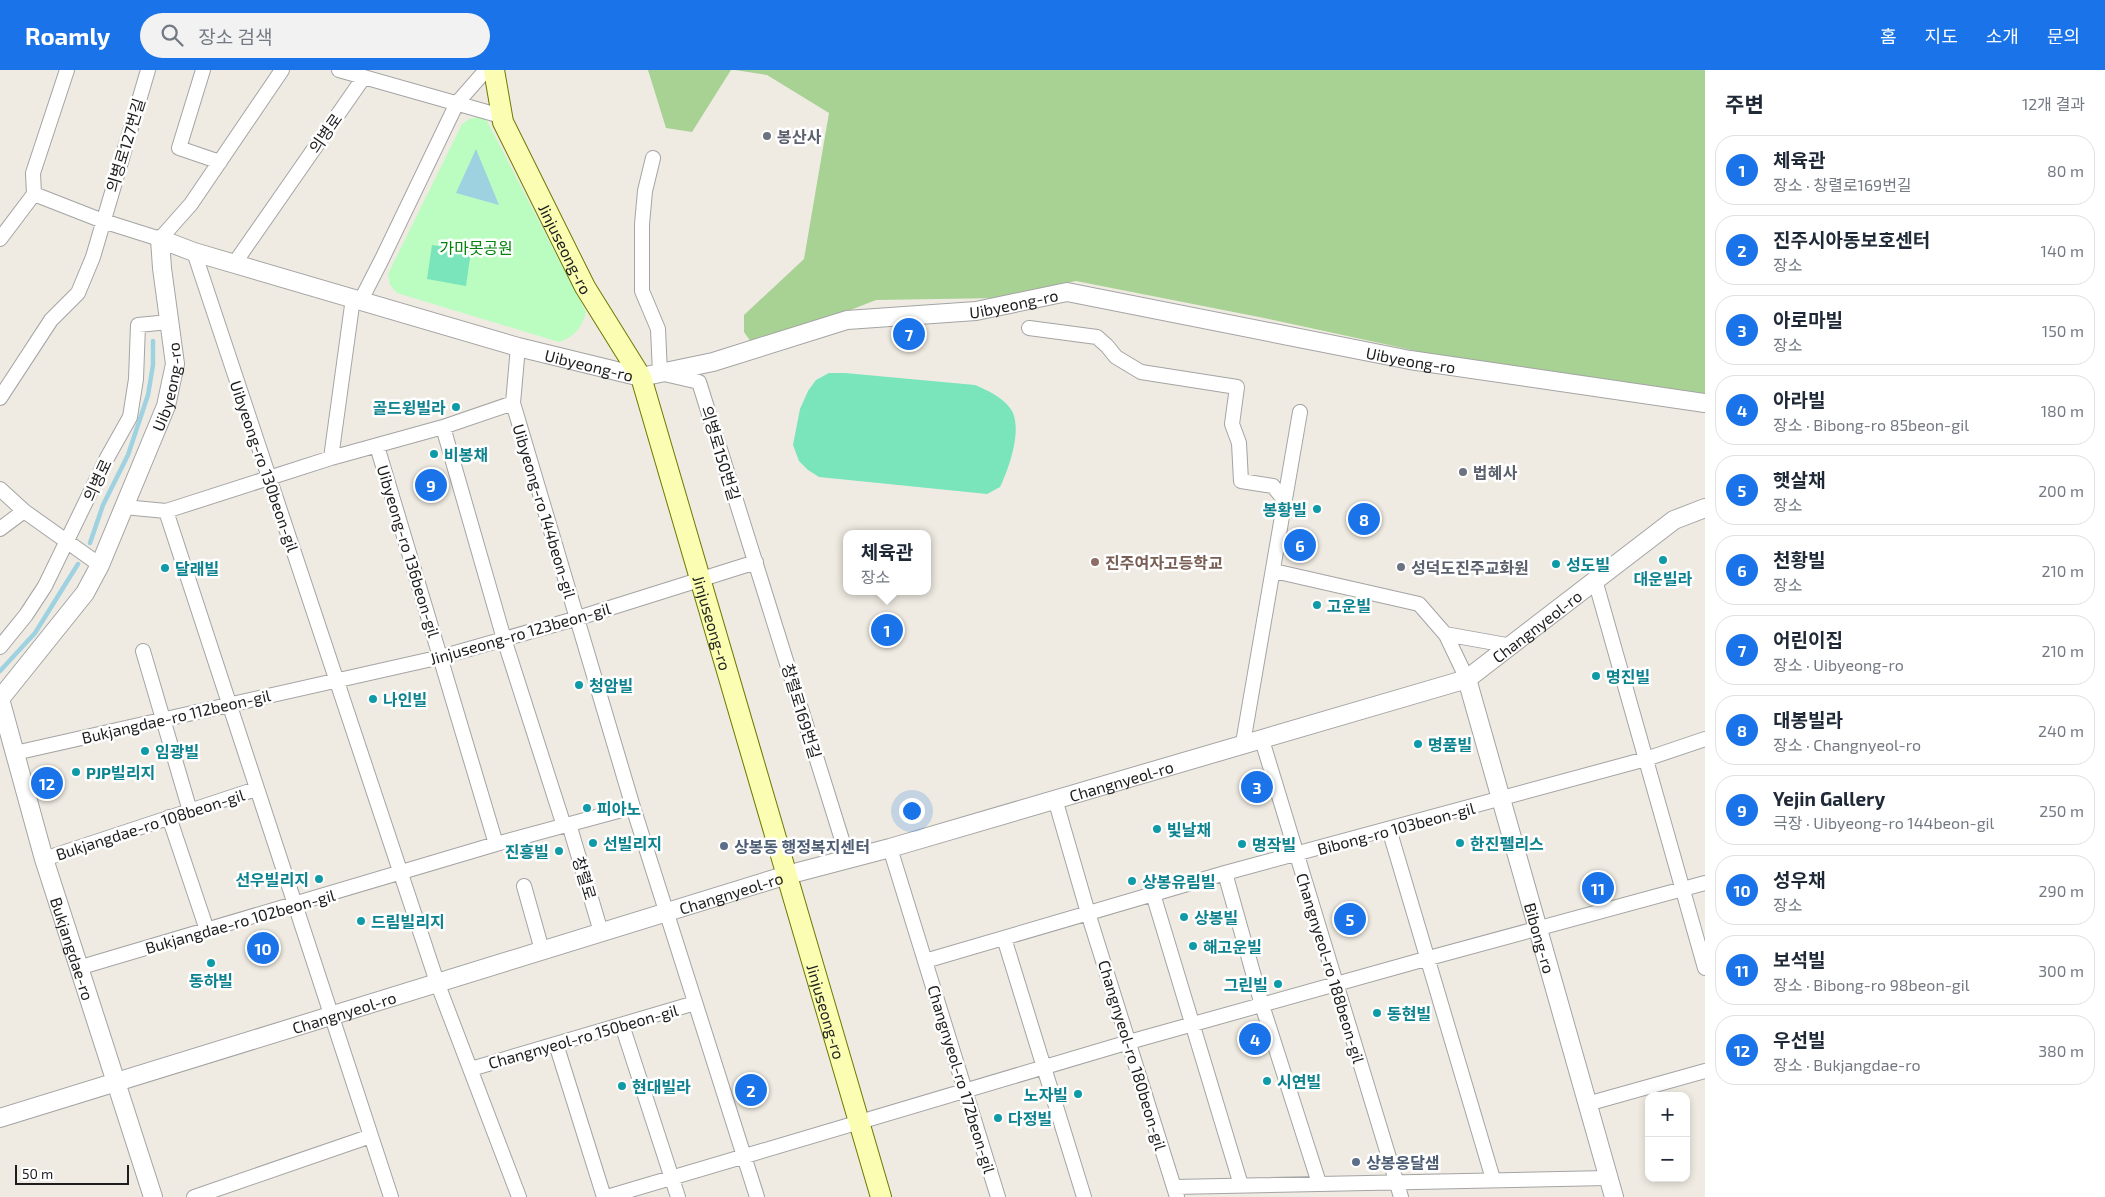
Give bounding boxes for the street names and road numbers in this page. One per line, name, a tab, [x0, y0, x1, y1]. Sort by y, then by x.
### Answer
street label: 의병로127번길	[102, 96, 148, 194]
street label: 의병로	[305, 109, 346, 157]
street label: Jinjuseong-ro	[535, 200, 596, 297]
street label: Uibyeong-ro	[968, 285, 1060, 321]
street label: Uibyeong-ro	[147, 341, 185, 434]
street label: Uibyeong-ro	[1365, 342, 1457, 376]
street label: Uibyeong-ro	[543, 344, 635, 384]
street label: Uibyeong-ro 130beon-gil	[227, 378, 303, 554]
street label: 의병로150번길	[698, 403, 744, 503]
street label: Uibyeong-ro 144beon-gil	[509, 422, 581, 601]
street label: 의병로	[79, 456, 115, 504]
street label: Uibyeong-ro 136beon-gil	[374, 462, 444, 640]
street label: Jinjuseong-ro	[690, 573, 736, 673]
street label: Changnyeol-ro	[1488, 585, 1585, 666]
street label: Jinjuseong-ro 123beon-gil	[427, 598, 613, 669]
street label: 창렬로169번길	[779, 661, 825, 761]
street label: Bukjangdae-ro 112beon-gil	[80, 685, 273, 748]
street label: Changnyeol-ro	[1067, 756, 1176, 805]
street label: Bukjangdae-ro 108beon-gil	[53, 784, 247, 864]
street label: Bibong-ro 103beon-gil	[1315, 798, 1477, 858]
street label: 창렬로	[569, 854, 601, 902]
street label: Changnyeol-ro	[677, 867, 785, 917]
street label: Changnyeol-ro 188beon-gil	[1293, 871, 1369, 1066]
street label: Bukjangdae-ro 102beon-gil	[143, 885, 337, 957]
street label: Bukjangdae-ro	[47, 895, 98, 1002]
street label: Bibong-ro	[1521, 900, 1560, 975]
street label: Changnyeol-ro 180beon-gil	[1095, 958, 1171, 1153]
street label: Jinjuseong-ro	[804, 961, 850, 1061]
street label: Changnyeol-ro 172beon-gil	[924, 983, 1000, 1176]
street label: Changnyeol-ro	[290, 987, 398, 1037]
street label: Changnyeol-ro 150beon-gil	[486, 1000, 680, 1072]

